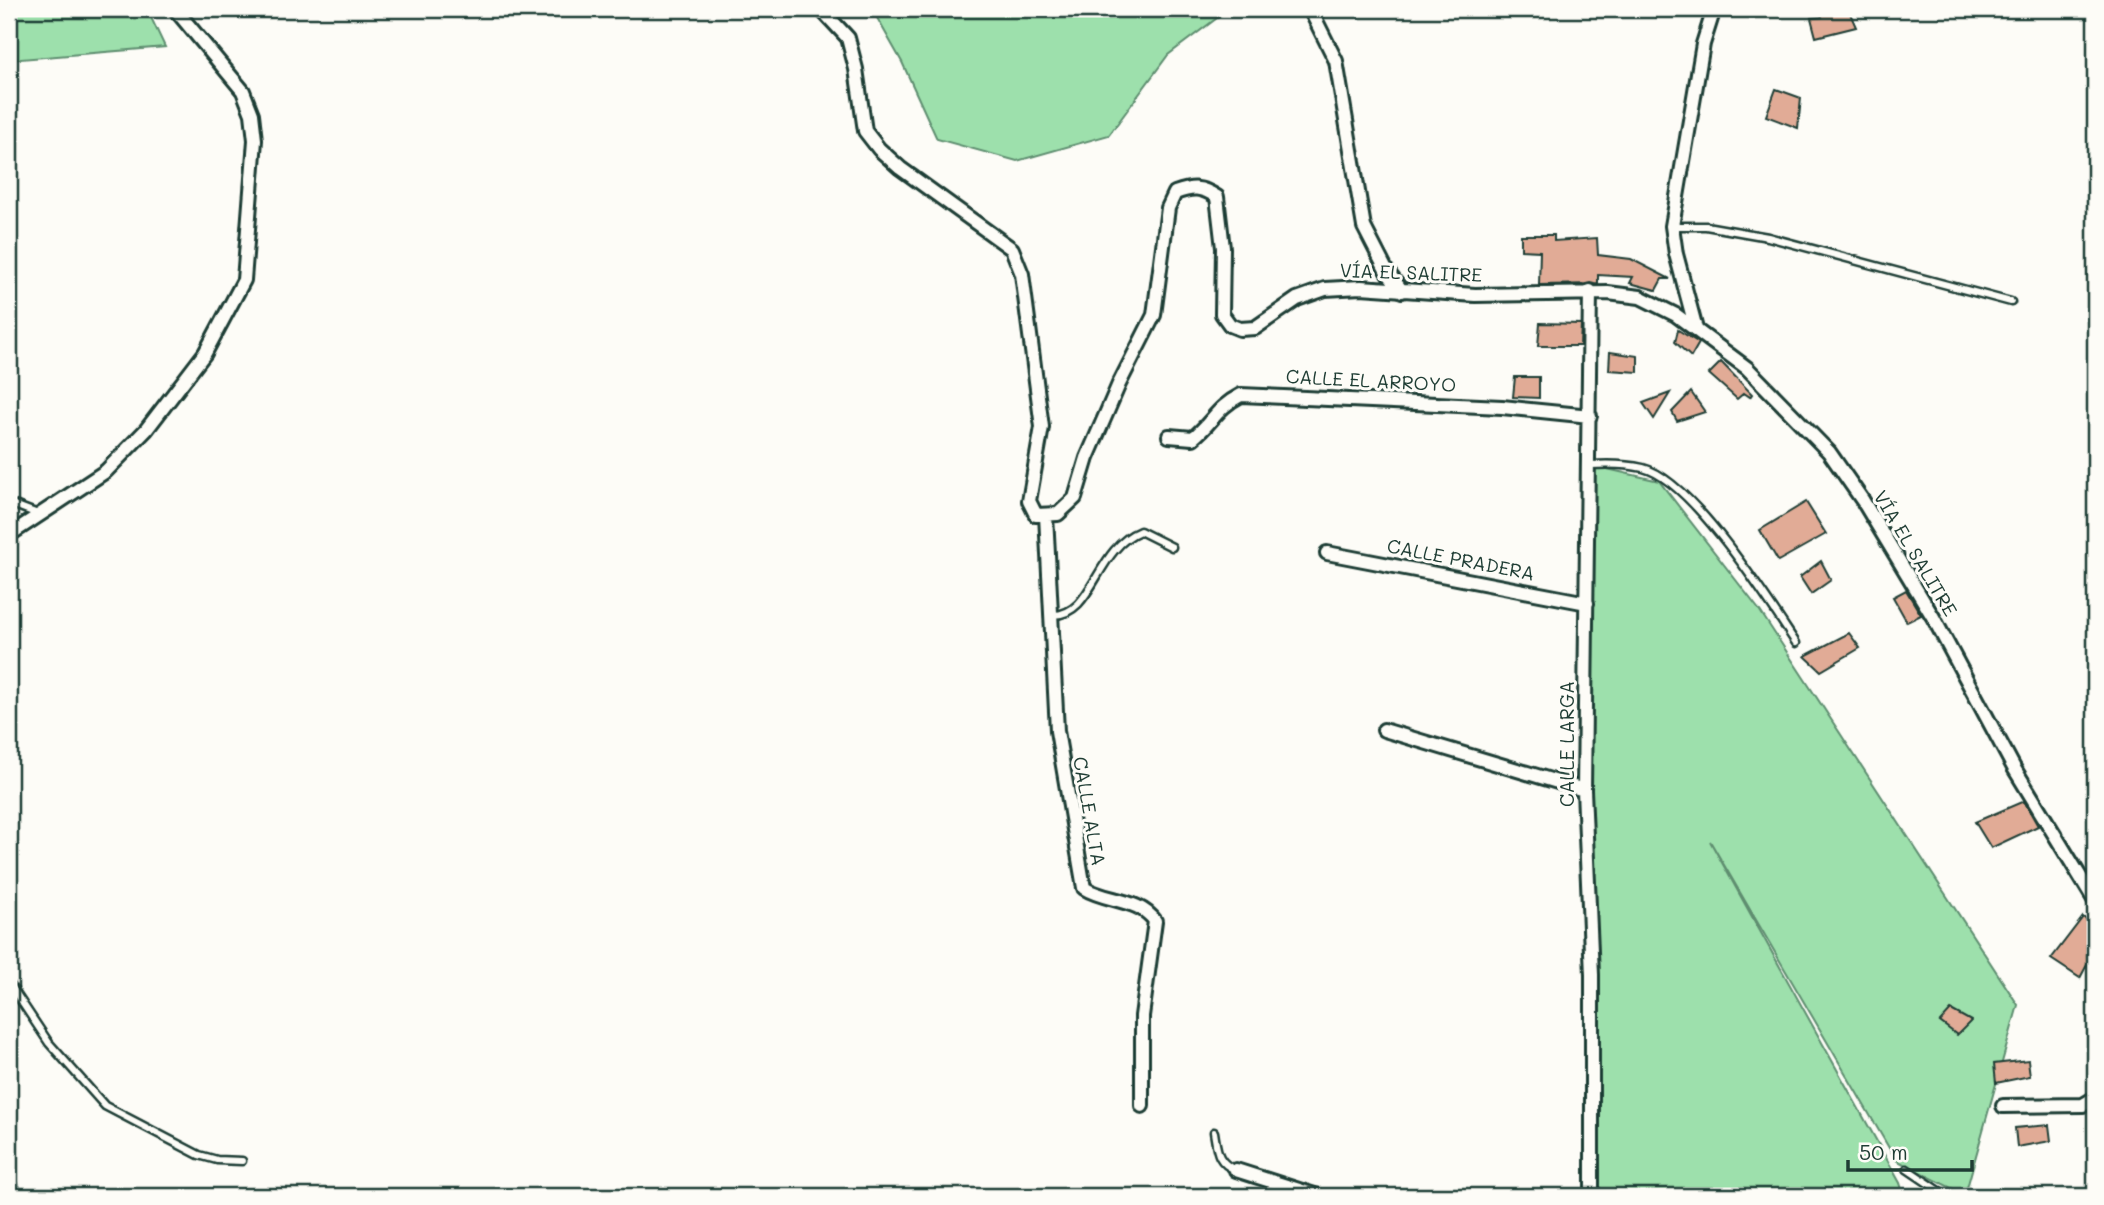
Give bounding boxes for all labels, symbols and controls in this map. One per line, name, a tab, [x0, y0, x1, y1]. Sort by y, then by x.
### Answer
street label: VÍA EL SALITRE	[1339, 257, 1483, 287]
street label: CALLE EL ARROYO	[1285, 363, 1457, 397]
street label: VÍA EL SALITRE	[1869, 485, 1963, 621]
street label: CALLE PRADERA	[1385, 532, 1537, 586]
street label: CALLE LARGA	[1554, 681, 1579, 807]
street label: CALLE ALTA	[1068, 754, 1112, 868]
scale bar	[1848, 1128, 1973, 1172]
text: 50 m	[1859, 1138, 1908, 1165]

